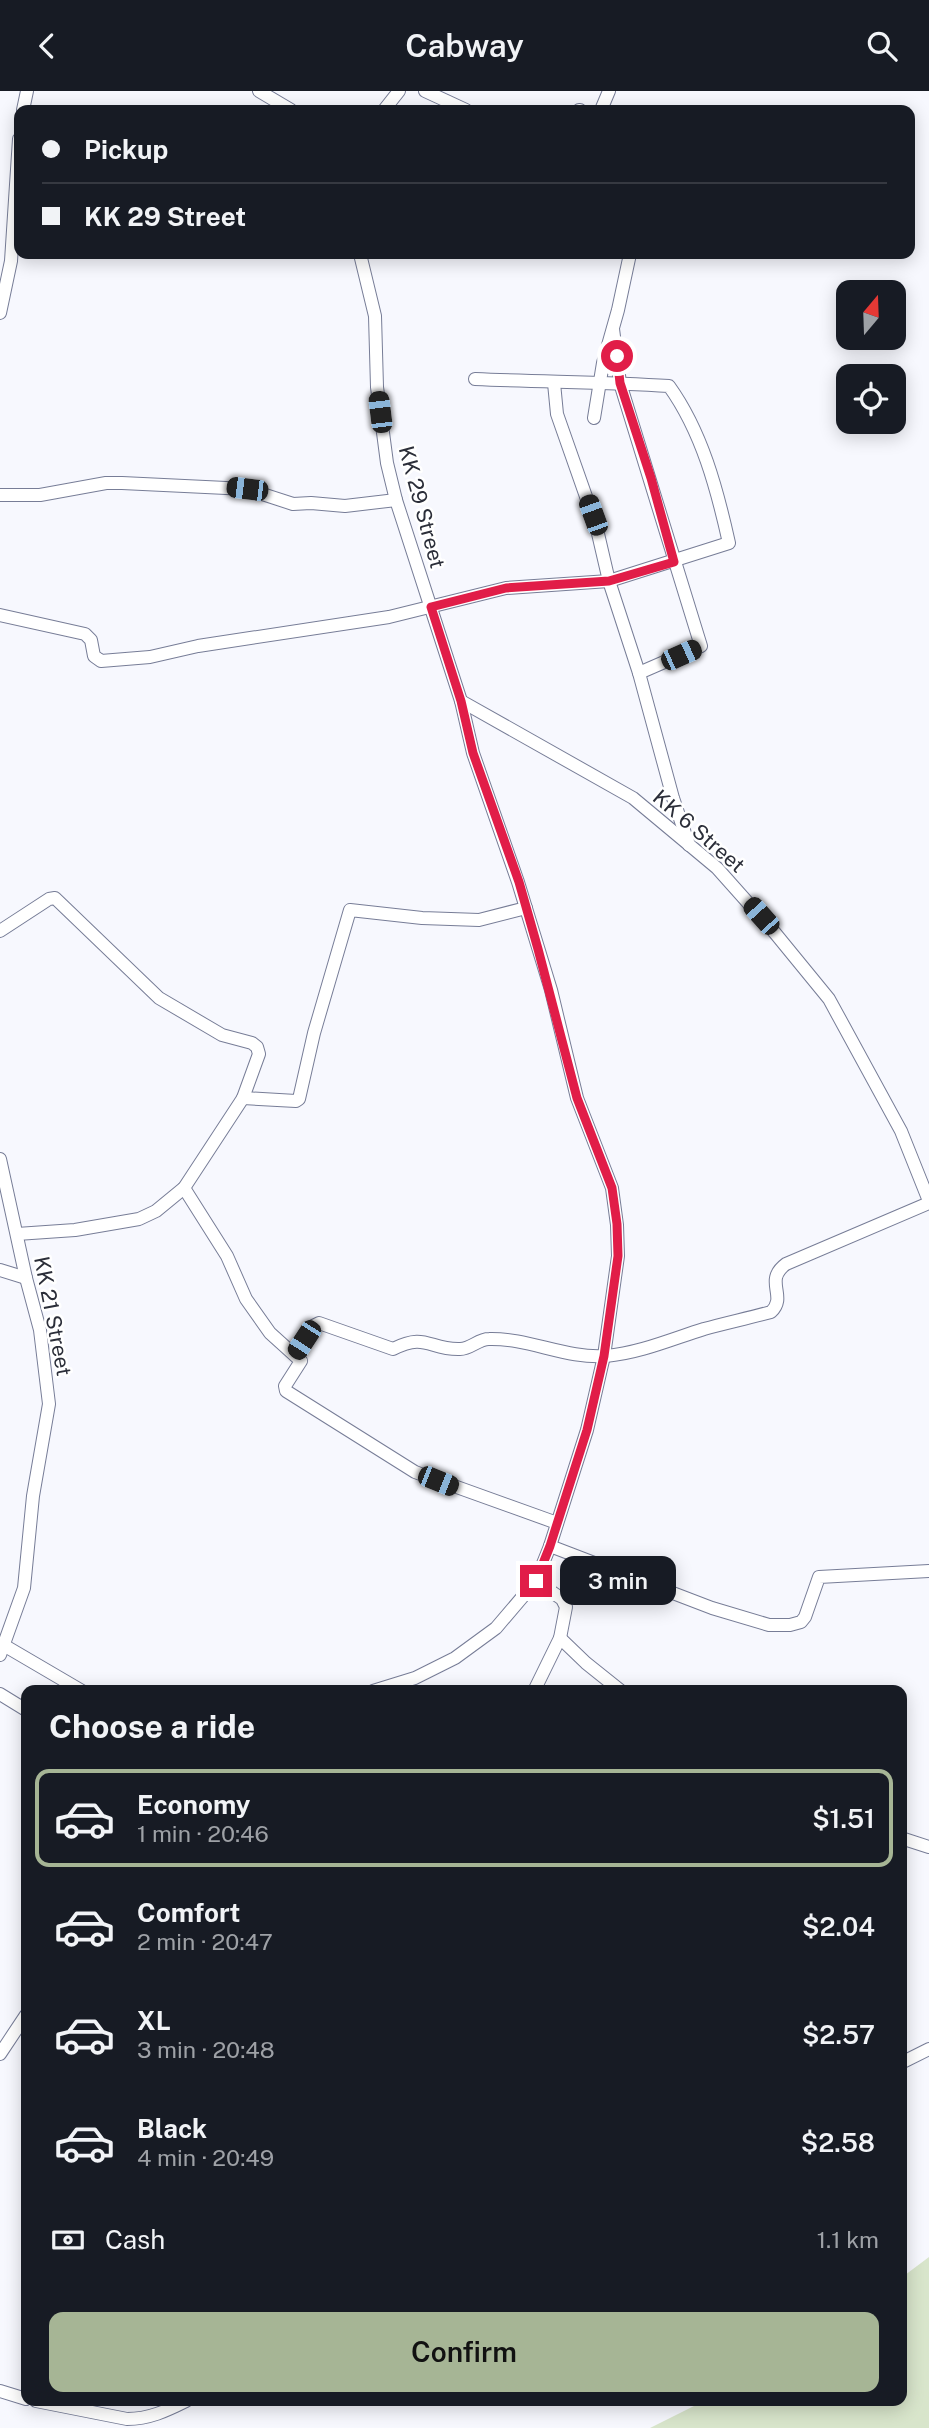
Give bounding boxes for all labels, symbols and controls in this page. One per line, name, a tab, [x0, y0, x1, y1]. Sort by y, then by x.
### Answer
icon: back	[28, 27, 66, 65]
text: Cabway	[405, 27, 524, 64]
icon: search	[863, 27, 901, 65]
text: Pickup	[84, 134, 168, 165]
text: KK 29 Street	[84, 201, 246, 232]
north arrow	[836, 280, 906, 350]
map controls	[836, 280, 906, 434]
route start	[601, 340, 633, 372]
button: locate	[836, 364, 906, 434]
car	[368, 390, 393, 434]
street label: KK 29 Street	[394, 443, 450, 571]
car	[225, 476, 270, 502]
car	[576, 492, 611, 538]
car	[658, 637, 705, 673]
street label: KK 6 Street	[648, 784, 750, 878]
car	[740, 893, 783, 939]
street label: KK 21 Street	[29, 1254, 77, 1378]
car	[284, 1317, 325, 1363]
car	[415, 1463, 462, 1499]
callout: 3 min	[560, 1557, 676, 1605]
route end	[520, 1565, 552, 1597]
text: 3 min	[588, 1567, 648, 1594]
text: Choose a ride	[49, 1708, 255, 1745]
icon: car	[53, 1787, 116, 1850]
text: Economy	[137, 1789, 250, 1820]
text: $1.51	[812, 1803, 875, 1834]
text: 1 min · 20:46	[137, 1820, 269, 1847]
icon: car	[53, 1895, 116, 1958]
text: Comfort	[137, 1897, 240, 1928]
text: $2.04	[802, 1911, 875, 1942]
text: 2 min · 20:47	[137, 1928, 273, 1955]
icon: car	[53, 2003, 116, 2066]
text: XL	[137, 2005, 171, 2036]
text: $2.57	[802, 2019, 875, 2050]
text: 3 min · 20:48	[137, 2036, 275, 2063]
icon: car	[53, 2111, 116, 2174]
text: Black	[137, 2113, 207, 2144]
text: $2.58	[801, 2127, 875, 2158]
text: 4 min · 20:49	[137, 2144, 274, 2171]
icon: cash	[49, 2221, 87, 2259]
text: Cash	[105, 2224, 165, 2255]
text: 1.1 km	[817, 2226, 879, 2253]
button: Confirm	[49, 2312, 879, 2392]

